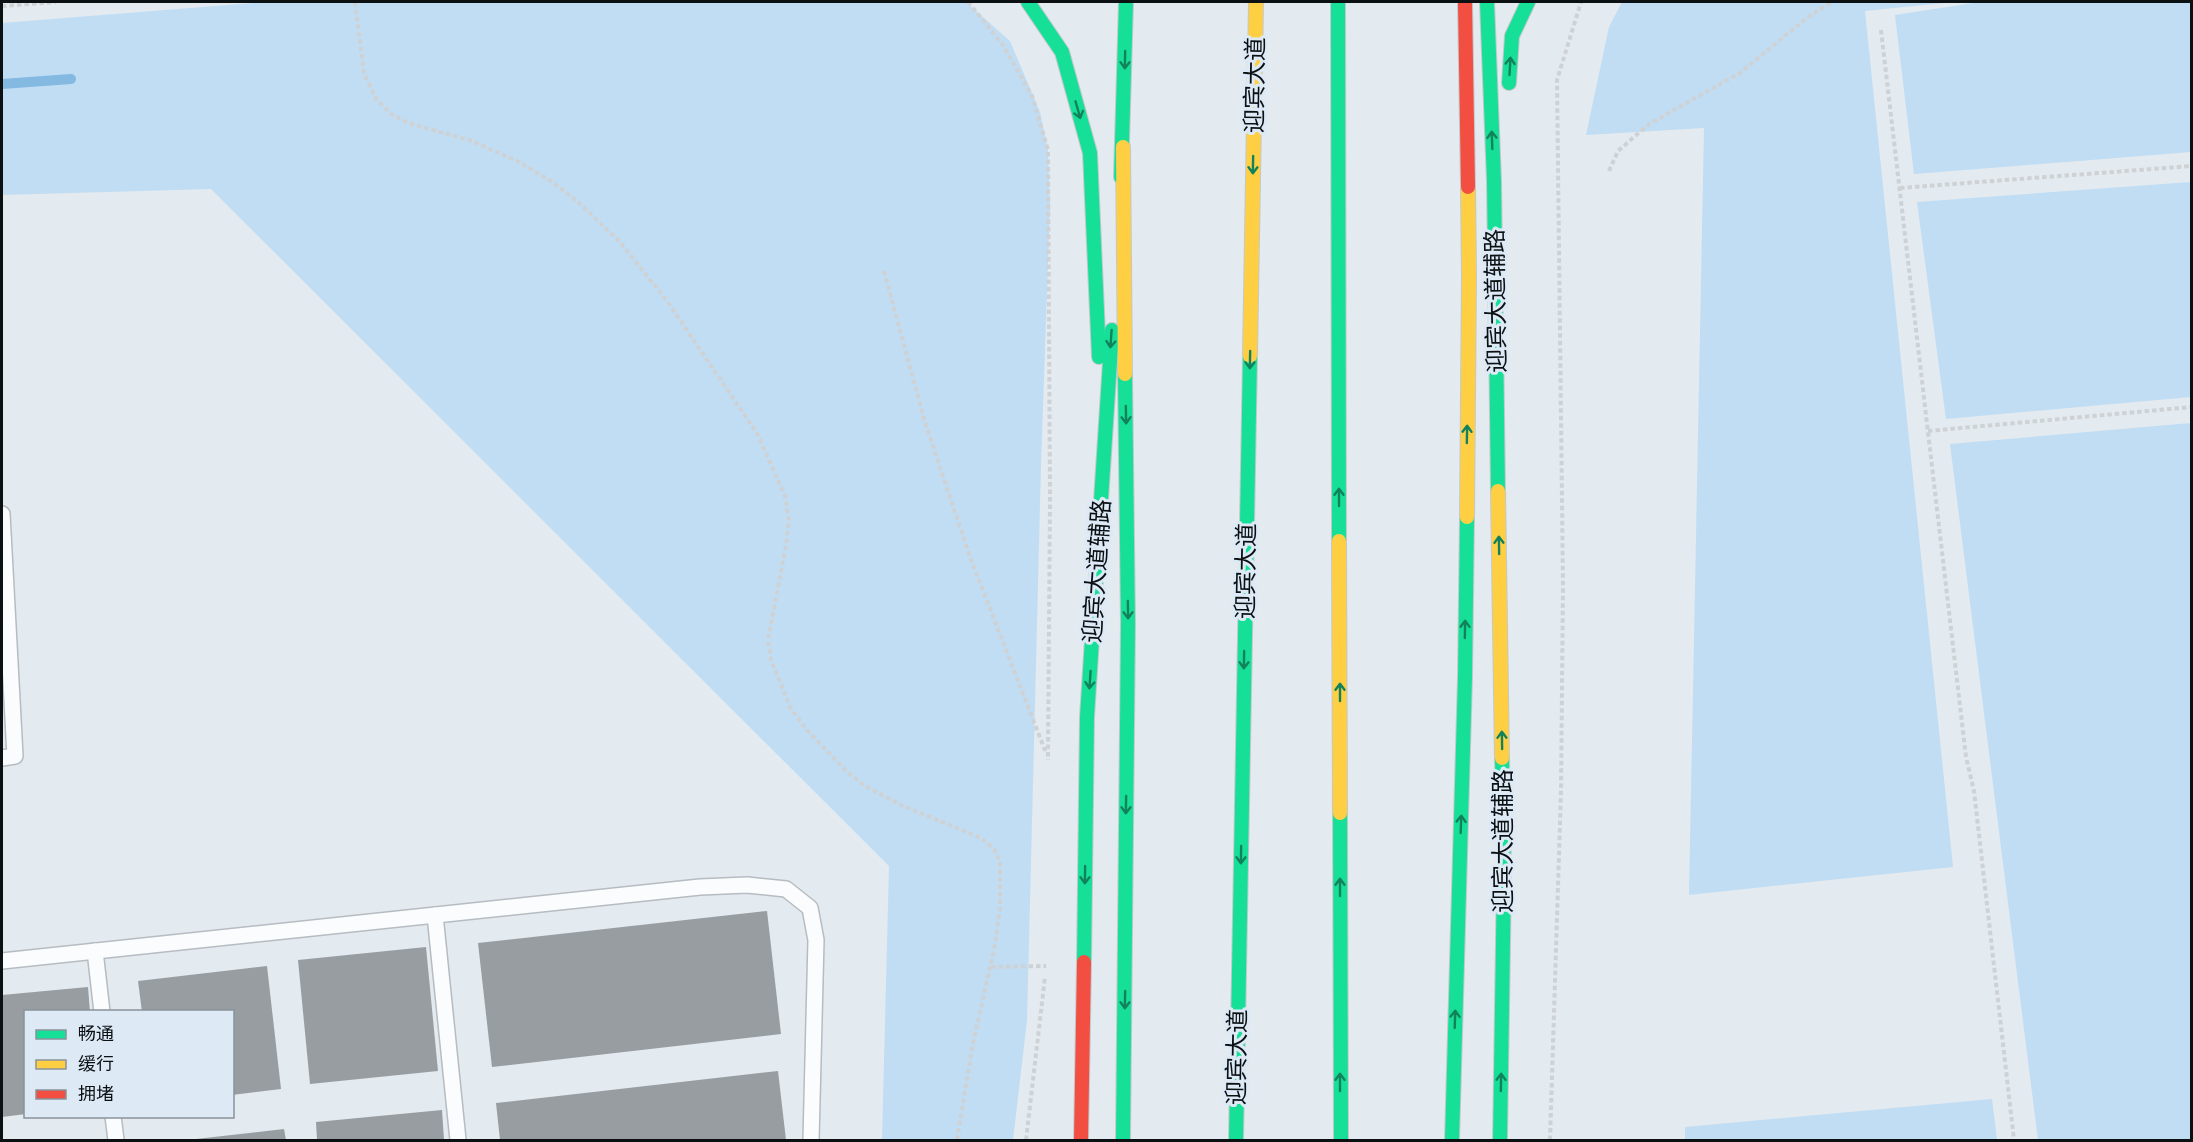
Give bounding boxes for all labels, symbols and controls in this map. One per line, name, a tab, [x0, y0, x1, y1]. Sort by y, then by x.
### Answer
street label: 迎宾大道	[1239, 37, 1270, 133]
one-way arrow	[1119, 49, 1130, 69]
one-way arrow	[1505, 56, 1516, 76]
one-way arrow	[1073, 100, 1085, 119]
one-way arrow	[1487, 131, 1498, 151]
one-way arrow	[1247, 154, 1259, 174]
street label: 迎宾大道辅路	[1480, 229, 1511, 373]
one-way arrow	[1105, 328, 1116, 348]
one-way arrow	[1244, 349, 1255, 369]
one-way arrow	[1120, 405, 1132, 425]
one-way arrow	[1461, 425, 1473, 445]
one-way arrow	[1333, 488, 1345, 508]
street label: 迎宾大道辅路	[1077, 498, 1116, 644]
street label: 迎宾大道	[1230, 523, 1261, 619]
one-way arrow	[1493, 536, 1505, 556]
one-way arrow	[1122, 600, 1134, 620]
one-way arrow	[1460, 620, 1471, 640]
one-way arrow	[1238, 649, 1250, 669]
one-way arrow	[1084, 669, 1095, 689]
one-way arrow	[1334, 683, 1346, 703]
one-way arrow	[1496, 731, 1508, 751]
street label: 迎宾大道辅路	[1488, 769, 1517, 913]
one-way arrow	[1120, 795, 1132, 815]
one-way arrow	[1455, 815, 1467, 835]
one-way arrow	[1235, 844, 1247, 864]
one-way arrow	[1079, 864, 1091, 884]
one-way arrow	[1334, 878, 1346, 898]
one-way arrow	[1119, 990, 1130, 1010]
street label: 迎宾大道	[1221, 1009, 1252, 1105]
legend	[24, 1010, 234, 1118]
one-way arrow	[1450, 1010, 1461, 1030]
text: 畅通	[78, 1023, 114, 1045]
text: 缓行	[78, 1053, 114, 1075]
one-way arrow	[1334, 1073, 1346, 1093]
one-way arrow	[1495, 1073, 1507, 1093]
text: 拥堵	[78, 1083, 114, 1105]

